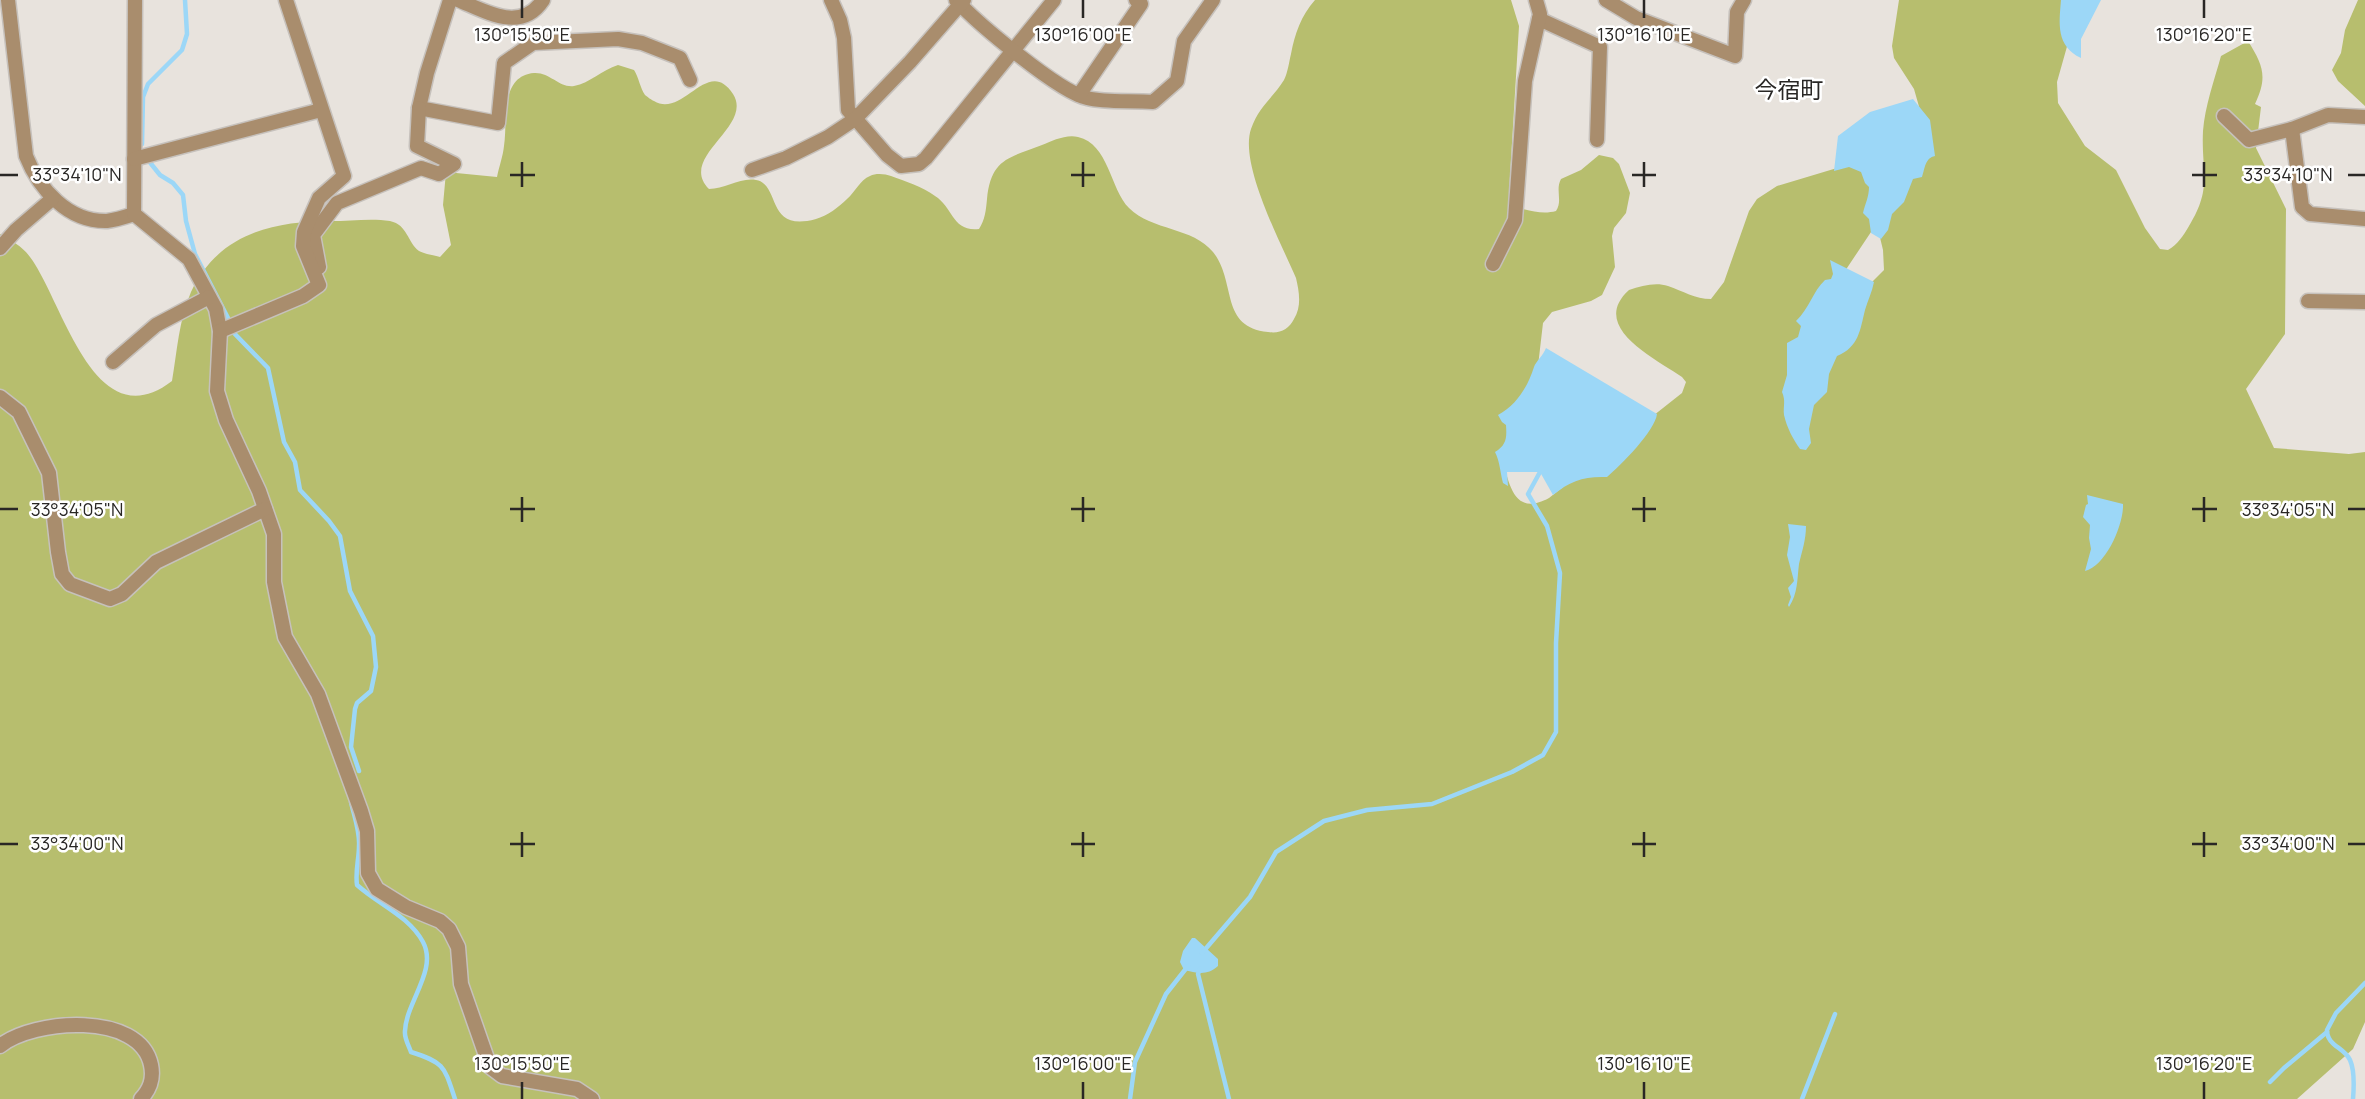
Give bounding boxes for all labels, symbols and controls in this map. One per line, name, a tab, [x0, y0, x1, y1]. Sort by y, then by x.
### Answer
text: 130°15'50"E	[474, 22, 570, 46]
text: 130°16'00"E	[1034, 22, 1132, 46]
text: 130°16'10"E	[1597, 22, 1691, 46]
text: 130°16'20"E	[2156, 22, 2252, 46]
district label: 今宿町	[1755, 73, 1824, 105]
text: 33°34'10"N	[32, 162, 122, 186]
text: 33°34'10"N	[2243, 162, 2333, 186]
text: 33°34'05"N	[31, 497, 123, 521]
text: 33°34'05"N	[2242, 497, 2334, 521]
text: 33°34'00"N	[30, 831, 124, 855]
text: 33°34'00"N	[2241, 831, 2335, 855]
text: 130°15'50"E	[474, 1051, 570, 1075]
text: 130°16'00"E	[1034, 1051, 1132, 1075]
text: 130°16'10"E	[1597, 1051, 1691, 1075]
text: 130°16'20"E	[2156, 1051, 2252, 1075]

